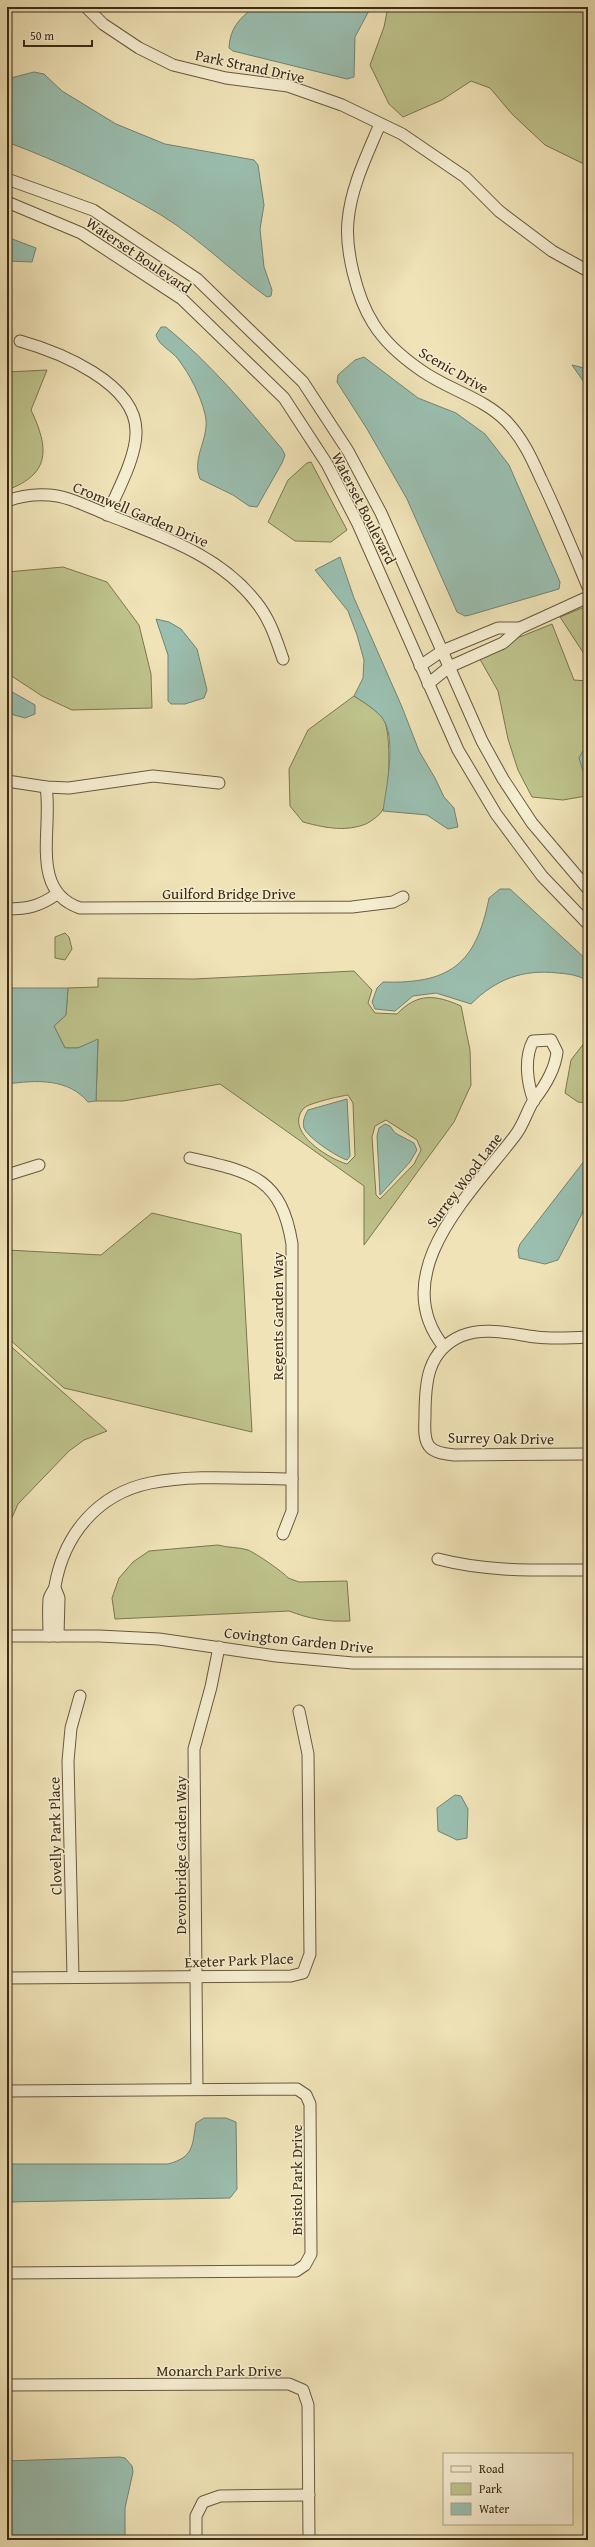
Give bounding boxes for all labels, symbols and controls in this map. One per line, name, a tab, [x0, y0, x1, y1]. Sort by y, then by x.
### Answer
scale bar	[24, 22, 92, 48]
text: 50 m	[30, 27, 54, 44]
street label: Park Strand Drive	[193, 44, 307, 88]
street label: Waterset Boulevard	[82, 212, 196, 298]
street label: Scenic Drive	[415, 342, 493, 398]
street label: Waterset Boulevard	[327, 448, 401, 568]
street label: Cromwell Garden Drive	[70, 476, 212, 552]
street label: Guilford Bridge Drive	[162, 883, 296, 904]
street label: Surrey Wood Lane	[421, 1128, 507, 1232]
street label: Regents Garden Way	[267, 1251, 288, 1380]
street label: Surrey Oak Drive	[448, 1427, 554, 1449]
street label: Covington Garden Drive	[223, 1622, 375, 1658]
street label: Devonbridge Garden Way	[170, 1775, 191, 1934]
street label: Clovelly Park Place	[43, 1777, 67, 1895]
street label: Exeter Park Place	[184, 1948, 294, 1972]
street label: Bristol Park Drive	[286, 2124, 307, 2236]
street label: Monarch Park Drive	[156, 2360, 282, 2381]
legend	[443, 2453, 573, 2525]
text: Road	[479, 2460, 505, 2477]
text: Park	[479, 2480, 503, 2497]
text: Water	[479, 2500, 509, 2517]

